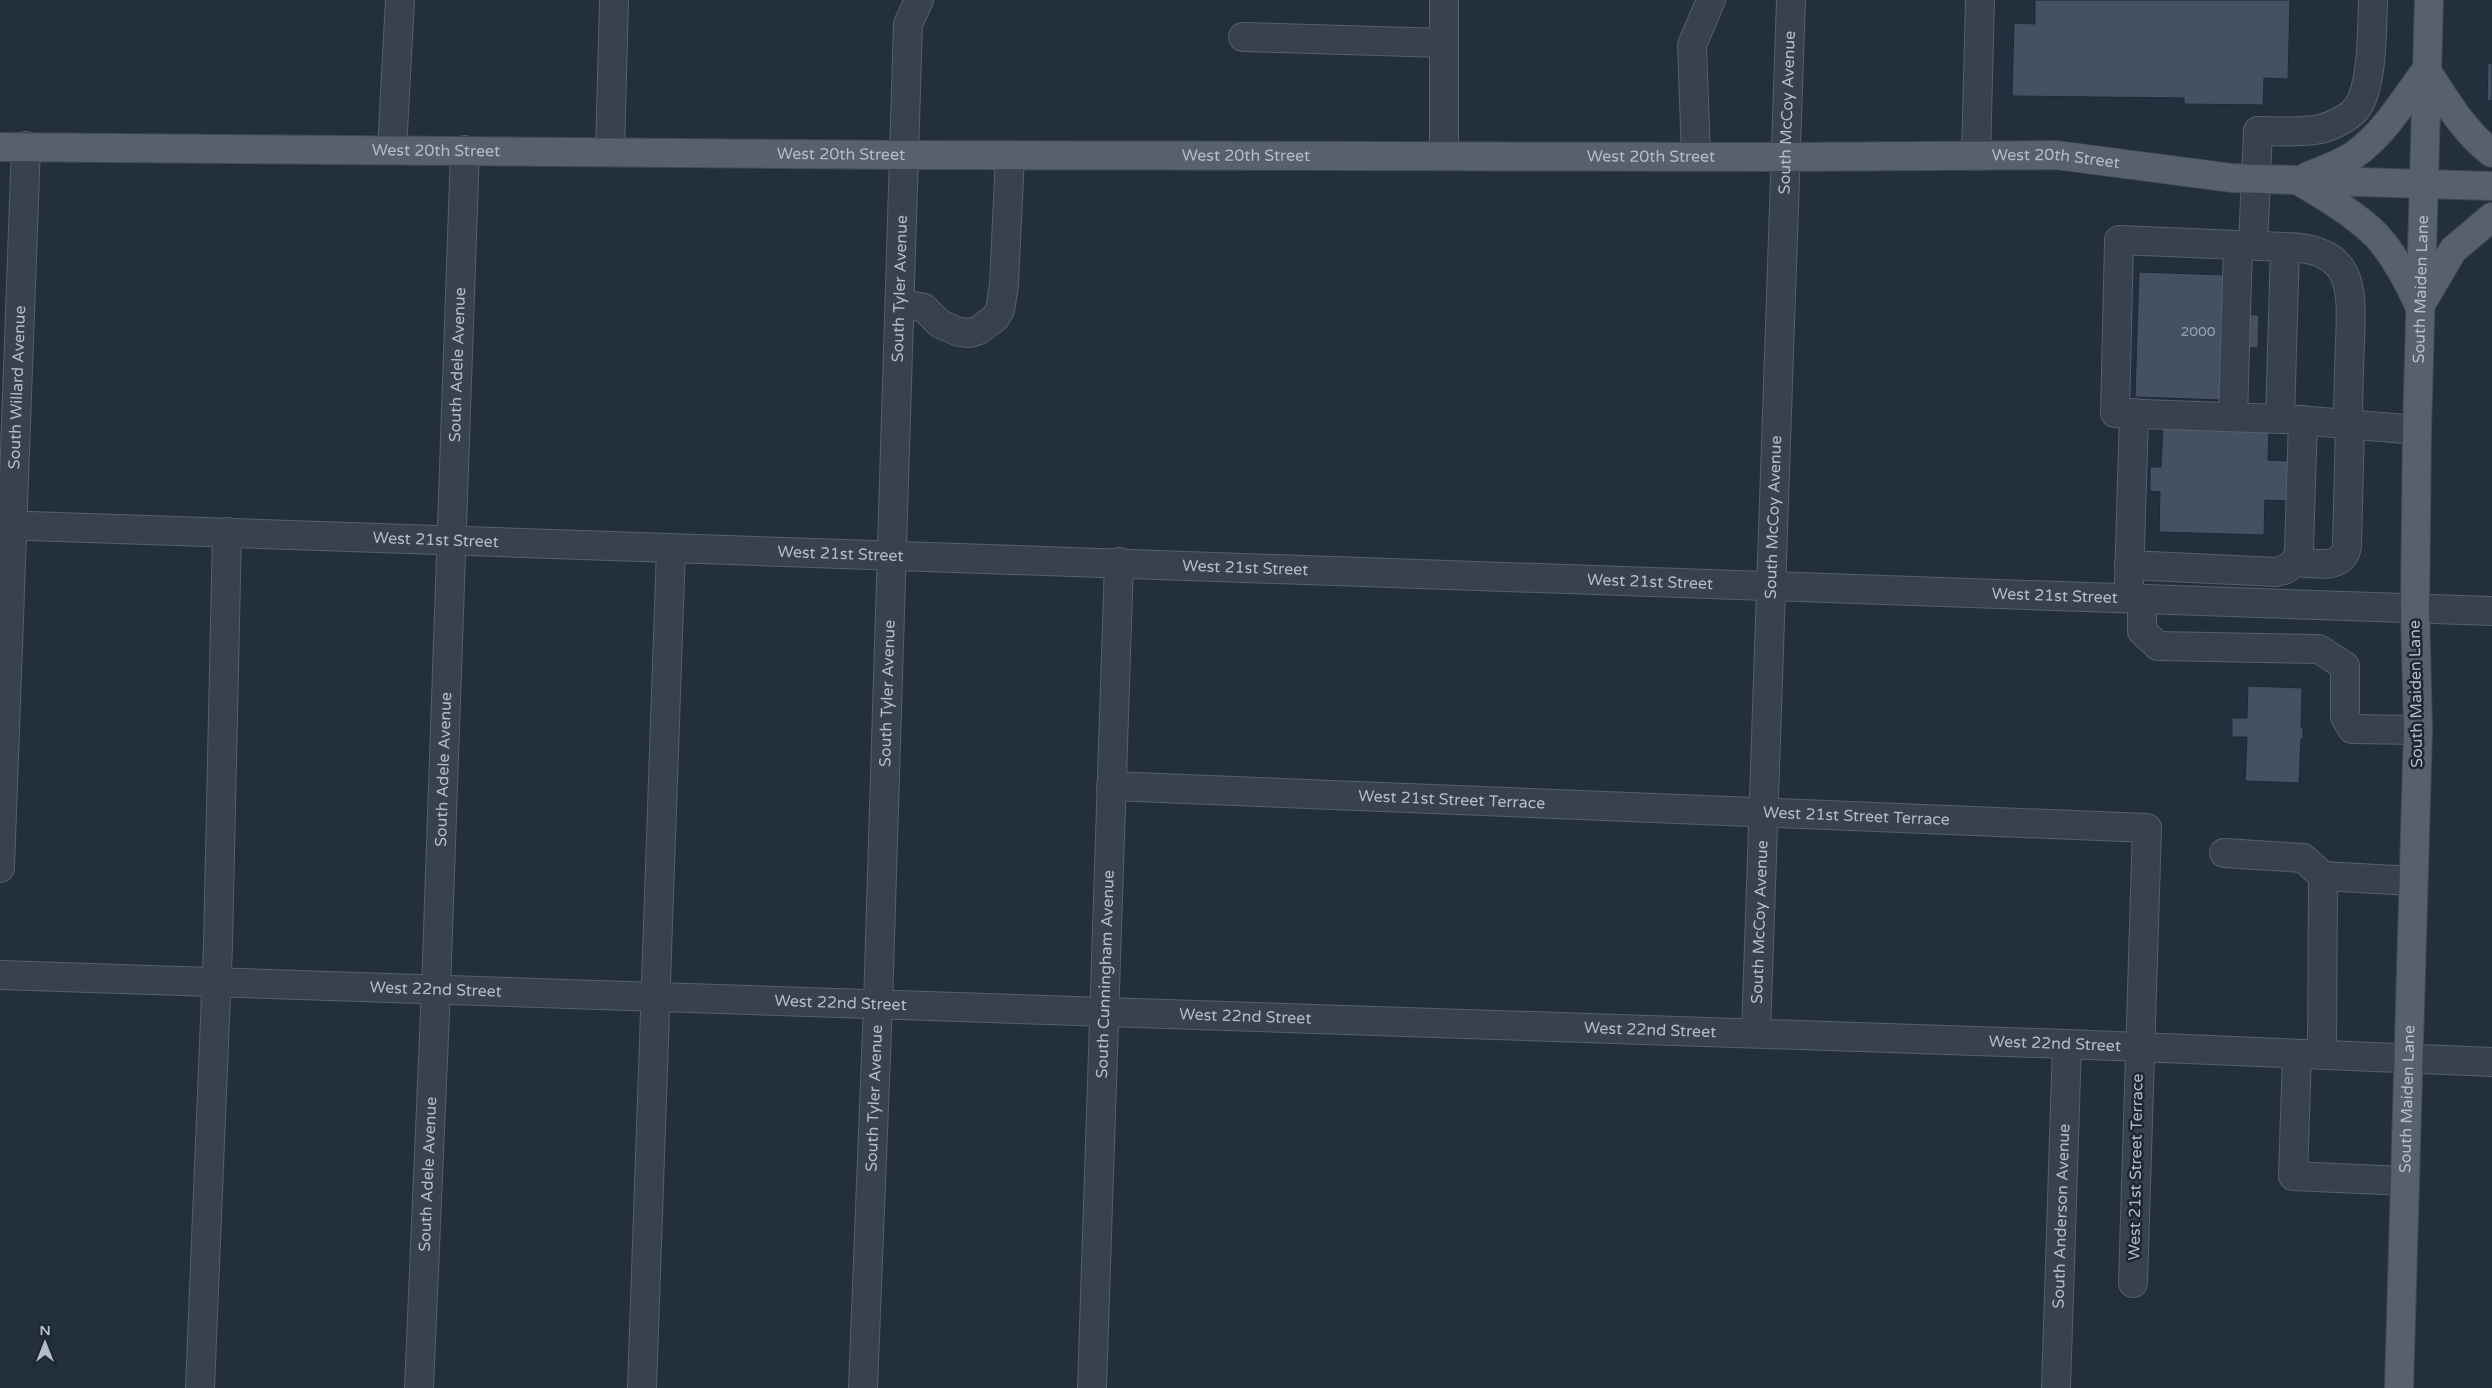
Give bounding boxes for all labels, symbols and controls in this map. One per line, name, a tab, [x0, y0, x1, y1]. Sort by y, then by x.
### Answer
street label: South McCoy Avenue	[1774, 30, 1800, 195]
street label: West 20th Street	[372, 140, 500, 161]
street label: West 20th Street	[777, 144, 905, 165]
street label: West 20th Street	[1992, 145, 2121, 173]
street label: West 20th Street	[1182, 146, 1310, 166]
street label: West 20th Street	[1587, 147, 1715, 167]
street label: South Tyler Avenue	[888, 215, 912, 363]
street label: South Maiden Lane	[2409, 215, 2433, 364]
street label: South Adele Avenue	[445, 287, 470, 442]
street label: South Willard Avenue	[4, 305, 30, 470]
house number: 2000	[2180, 323, 2216, 340]
street label: South McCoy Avenue	[1761, 435, 1786, 599]
street label: West 21st Street	[372, 528, 499, 552]
street label: West 21st Street	[777, 542, 904, 566]
street label: West 21st Street	[1182, 556, 1309, 580]
street label: West 21st Street	[1587, 570, 1713, 594]
street label: West 21st Street	[1991, 584, 2118, 608]
street label: South Tyler Avenue	[875, 620, 900, 767]
street label: South Maiden Lane	[2405, 620, 2427, 768]
street label: South Adele Avenue	[431, 692, 456, 847]
street label: West 21st Street Terrace	[1358, 786, 1546, 814]
street label: West 21st Street Terrace	[1763, 802, 1950, 830]
street label: South McCoy Avenue	[1747, 840, 1773, 1004]
street label: South Cunningham Avenue	[1092, 870, 1119, 1079]
street label: West 22nd Street	[369, 977, 502, 1002]
street label: West 22nd Street	[774, 991, 907, 1015]
street label: West 22nd Street	[1179, 1004, 1312, 1029]
street label: West 22nd Street	[1584, 1018, 1717, 1042]
street label: South Tyler Avenue	[861, 1024, 887, 1172]
street label: South Maiden Lane	[2395, 1025, 2419, 1173]
street label: West 22nd Street	[1988, 1031, 2121, 1056]
street label: West 21st Street Terrace	[2124, 1073, 2148, 1261]
street label: South Adele Avenue	[415, 1096, 441, 1252]
street label: South Anderson Avenue	[2049, 1123, 2074, 1309]
north arrow	[20, 1318, 70, 1368]
text: N	[39, 1322, 51, 1339]

